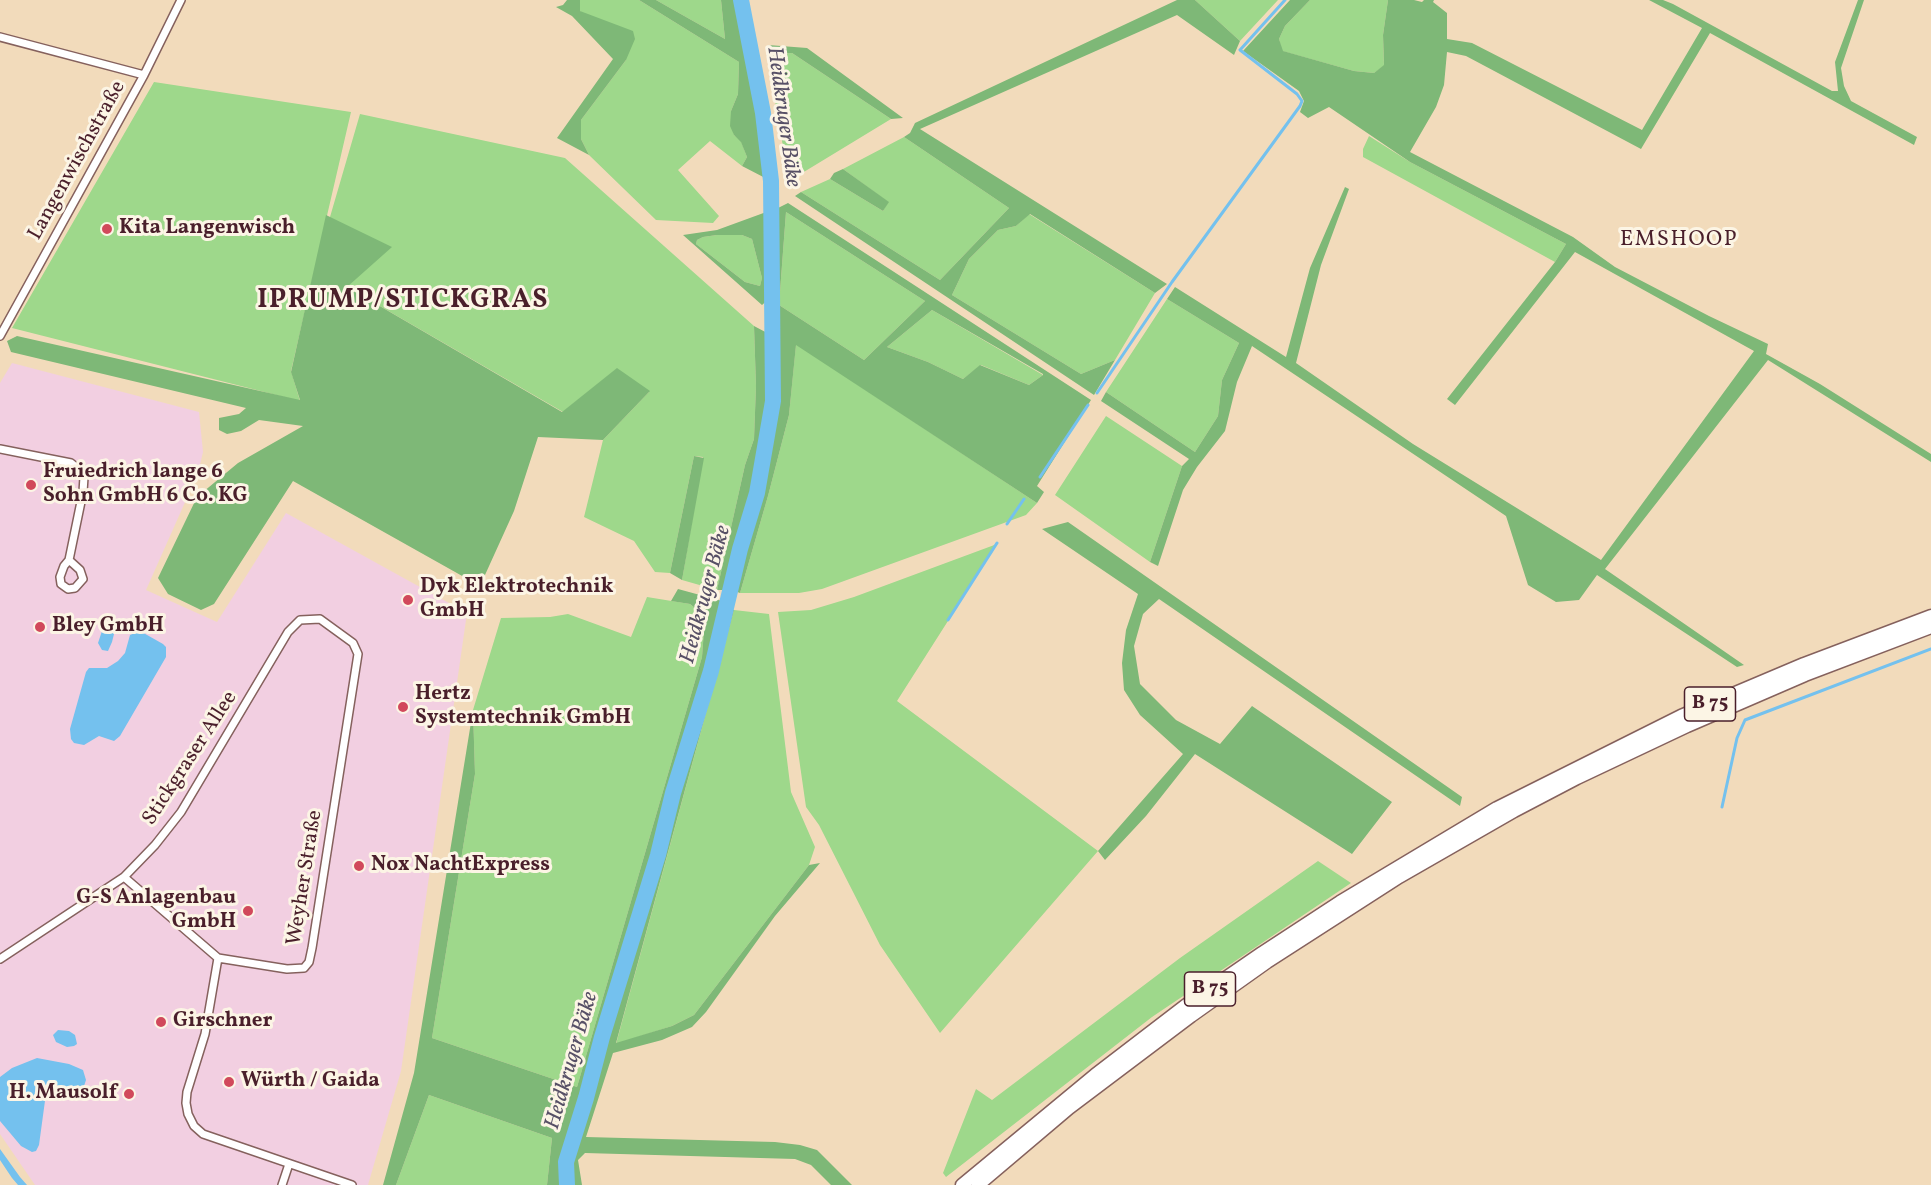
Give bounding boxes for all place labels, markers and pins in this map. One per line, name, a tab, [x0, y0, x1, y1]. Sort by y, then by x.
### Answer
place label: Kita Langenwisch	[119, 216, 295, 242]
marker: Kita Langenwisch	[100, 222, 114, 236]
place label: Fruiedrich lange 6 Sohn GmbH 6 Co. KG	[43, 460, 247, 510]
marker: Fruiedrich lange 6 Sohn GmbH 6 Co. KG	[24, 478, 38, 492]
place label: Dyk Elektrotechnik GmbH	[420, 575, 613, 625]
marker: Dyk Elektrotechnik GmbH	[401, 593, 415, 607]
place label: Bley GmbH	[52, 614, 164, 640]
marker: Bley GmbH	[33, 620, 47, 634]
place label: Hertz Systemtechnik GmbH	[415, 682, 631, 732]
marker: Hertz Systemtechnik GmbH	[396, 700, 410, 714]
place label: Nox NachtExpress	[371, 853, 550, 879]
marker: Nox NachtExpress	[352, 859, 366, 873]
place label: G-S Anlagenbau GmbH	[76, 886, 236, 936]
marker: G-S Anlagenbau GmbH	[241, 904, 255, 918]
place label: Girschner	[173, 1009, 273, 1035]
marker: Girschner	[154, 1015, 168, 1029]
place label: Würth / Gaida	[241, 1069, 380, 1095]
marker: Würth / Gaida	[222, 1075, 236, 1089]
place label: H. Mausolf	[9, 1081, 117, 1107]
marker: H. Mausolf	[122, 1087, 136, 1101]

